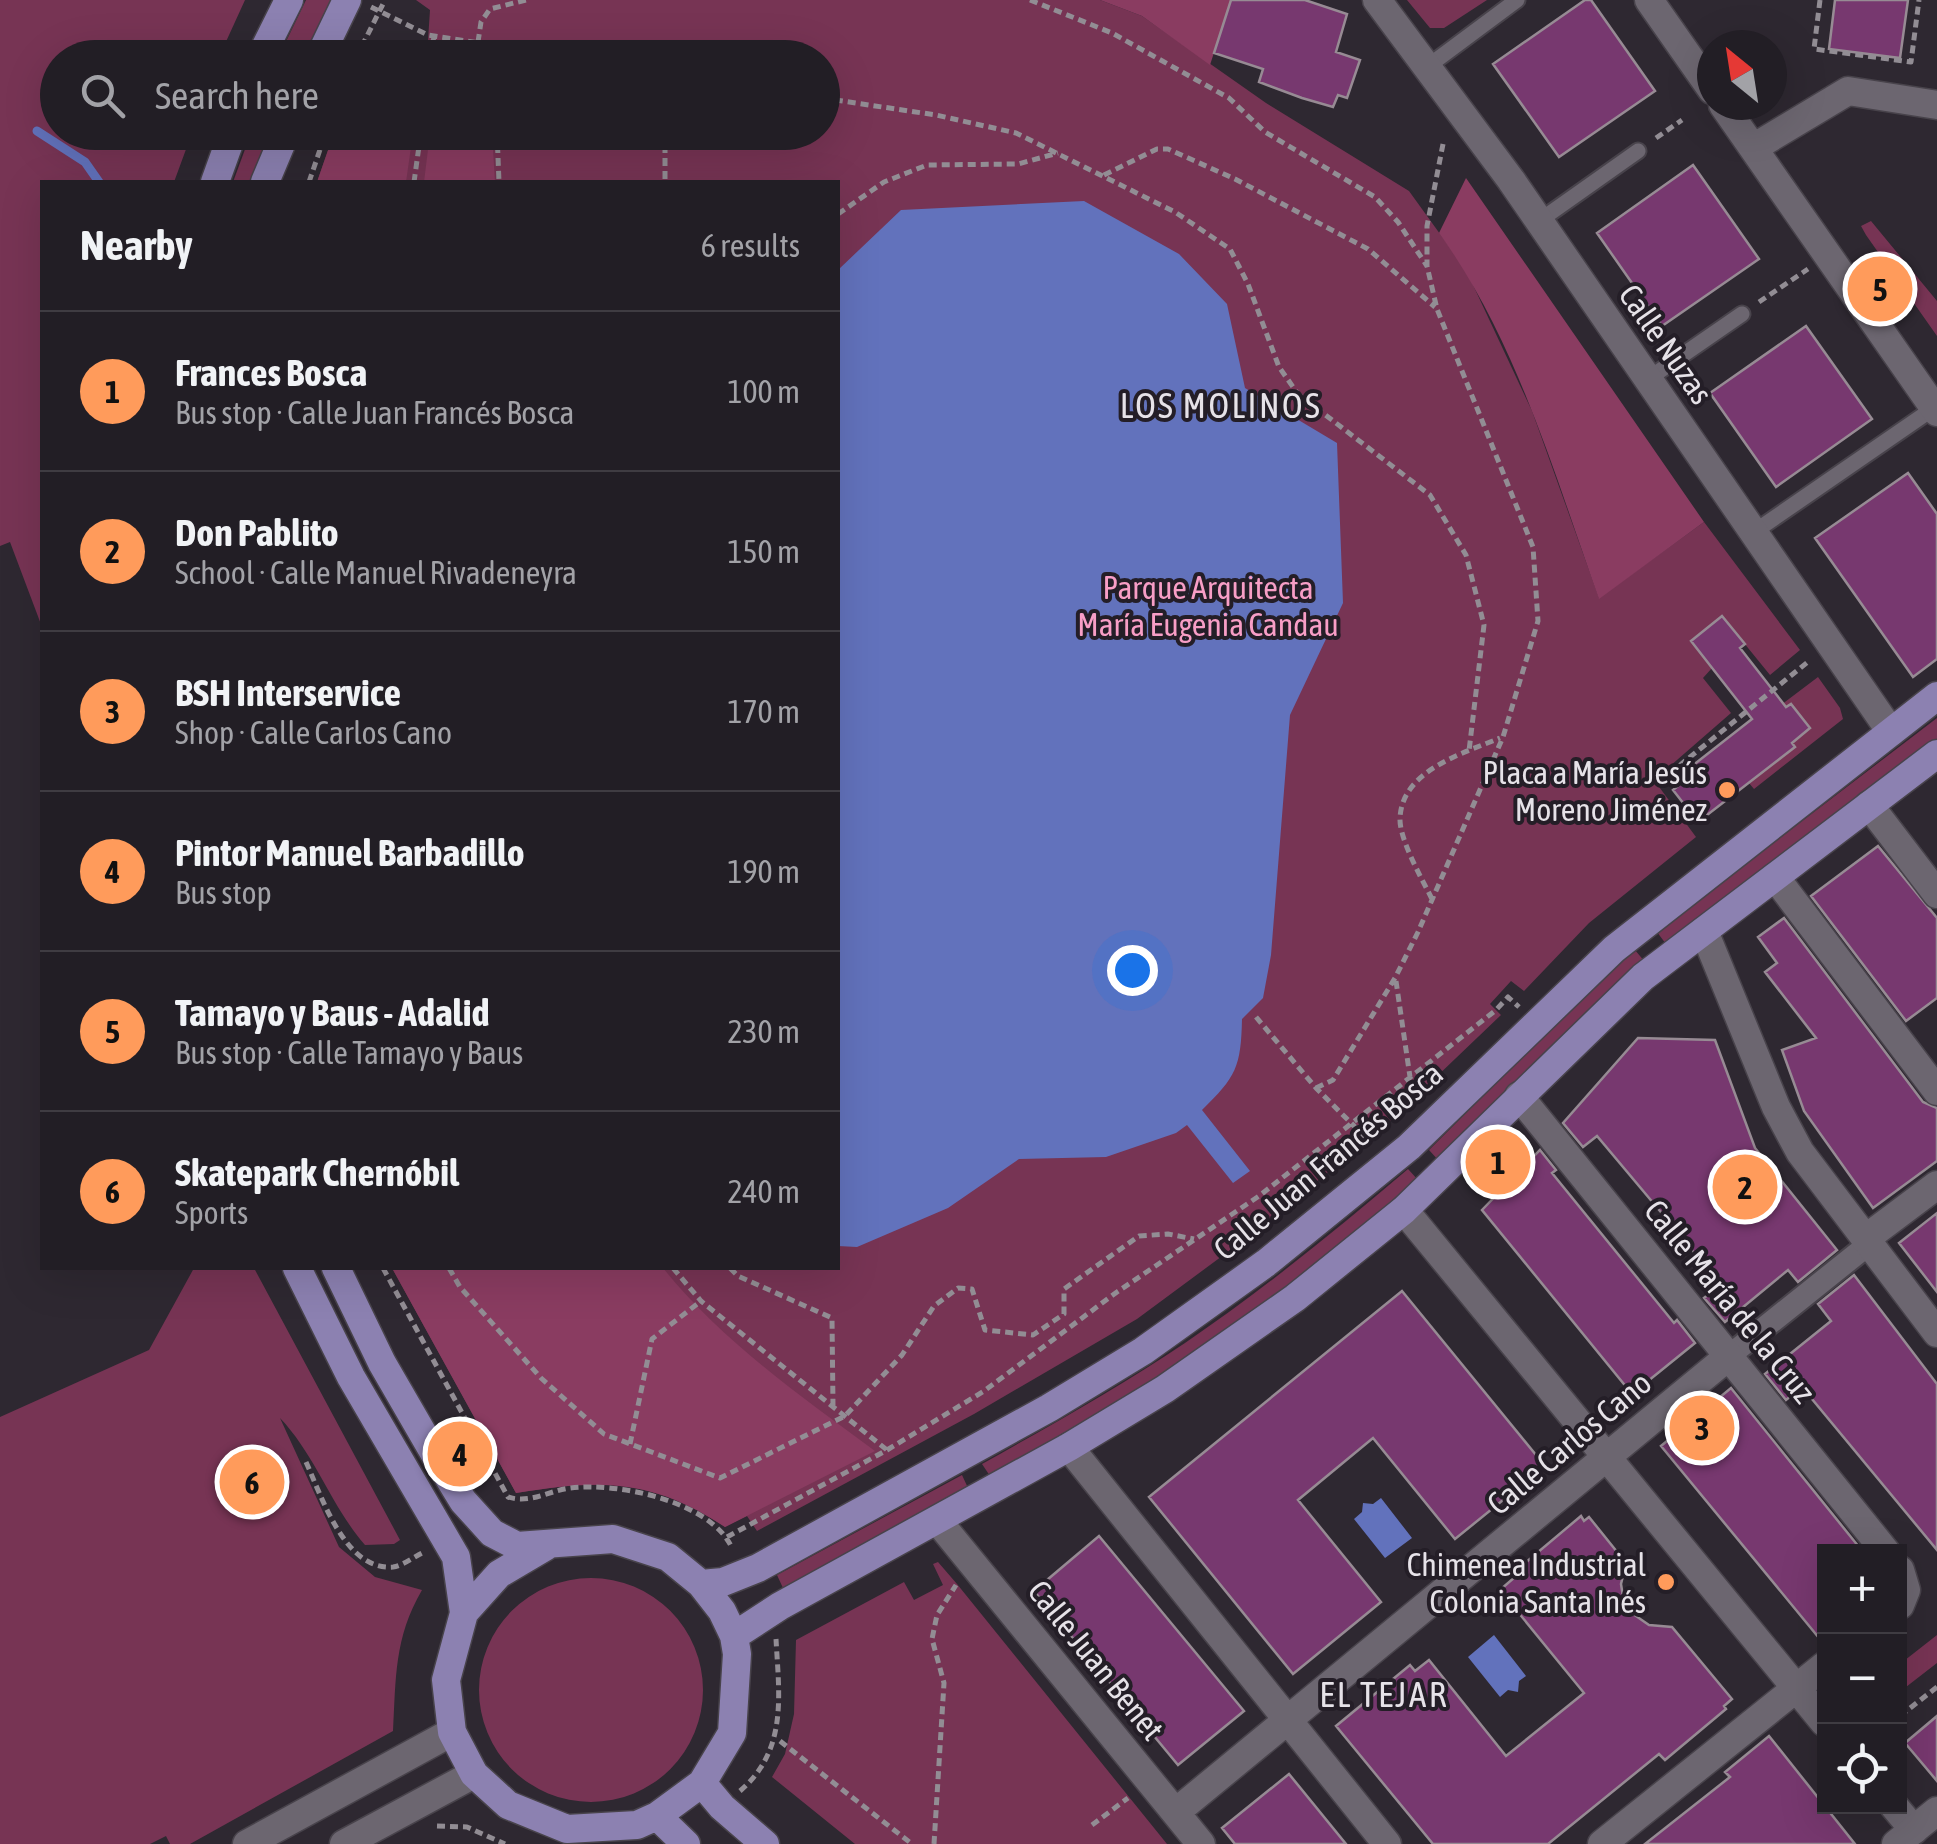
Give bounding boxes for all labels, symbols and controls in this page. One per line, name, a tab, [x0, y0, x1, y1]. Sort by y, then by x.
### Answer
north arrow	[1697, 30, 1787, 120]
search box	[40, 40, 840, 150]
icon: search	[75, 68, 130, 123]
text: Search here	[155, 74, 319, 117]
text: Nearby	[80, 221, 193, 269]
text: 6 results	[701, 227, 800, 264]
pin: 5	[1848, 252, 1912, 326]
street label: Calle Nuzas	[1612, 277, 1720, 411]
text: Frances Bosca	[175, 351, 367, 394]
text: 1	[105, 373, 120, 410]
text: 100 m	[727, 373, 800, 410]
district label: LOS MOLINOS	[1120, 385, 1322, 425]
text: Bus stop · Calle Juan Francés Bosca	[175, 394, 574, 431]
text: Don Pablito	[175, 511, 339, 554]
text: 2	[105, 533, 120, 570]
text: 150 m	[727, 533, 800, 570]
text: School · Calle Manuel Rivadeneyra	[175, 554, 577, 591]
park label: Parque Arquitecta María Eugenia Candau	[1077, 569, 1339, 643]
text: BSH Interservice	[175, 671, 401, 714]
text: 3	[105, 693, 120, 730]
text: 170 m	[727, 693, 800, 730]
text: Shop · Calle Carlos Cano	[175, 714, 452, 751]
place label: Placa a María Jesús Moreno Jiménez	[1482, 754, 1707, 828]
marker: Placa a María Jesús Moreno Jiménez	[1716, 779, 1738, 801]
text: Pintor Manuel Barbadillo	[175, 831, 525, 874]
text: 4	[105, 853, 120, 890]
text: 190 m	[727, 853, 800, 890]
text: Bus stop	[175, 874, 272, 911]
your location	[1107, 945, 1158, 996]
text: Tamayo y Baus - Adalid	[175, 991, 489, 1034]
text: 5	[105, 1013, 120, 1050]
text: 230 m	[727, 1013, 800, 1050]
text: Bus stop · Calle Tamayo y Baus	[175, 1034, 523, 1071]
street label: Calle Juan Francés Bosca	[1206, 1055, 1450, 1267]
pin: 1	[1466, 1124, 1530, 1200]
pin: 2	[1712, 1150, 1778, 1224]
text: Skatepark Chernóbil	[175, 1151, 459, 1194]
text: 6	[105, 1173, 120, 1210]
text: 240 m	[727, 1173, 800, 1210]
street label: Calle María de la Cruz	[1637, 1192, 1823, 1410]
text: Sports	[175, 1194, 248, 1231]
street label: Calle Carlos Cano	[1480, 1364, 1658, 1522]
pin: 3	[1670, 1390, 1734, 1466]
pin: 4	[428, 1416, 492, 1492]
pin: 6	[220, 1444, 284, 1520]
map controls	[1817, 1544, 1907, 1814]
button: +	[1817, 1544, 1907, 1634]
place label: Chimenea Industrial Colonia Santa Inés	[1407, 1546, 1647, 1620]
marker: Chimenea Industrial Colonia Santa Inés	[1655, 1571, 1677, 1593]
street label: Calle Juan Benet	[1020, 1573, 1172, 1747]
button: −	[1817, 1634, 1907, 1724]
district label: EL TEJAR	[1319, 1674, 1449, 1714]
button: locate	[1817, 1724, 1907, 1814]

